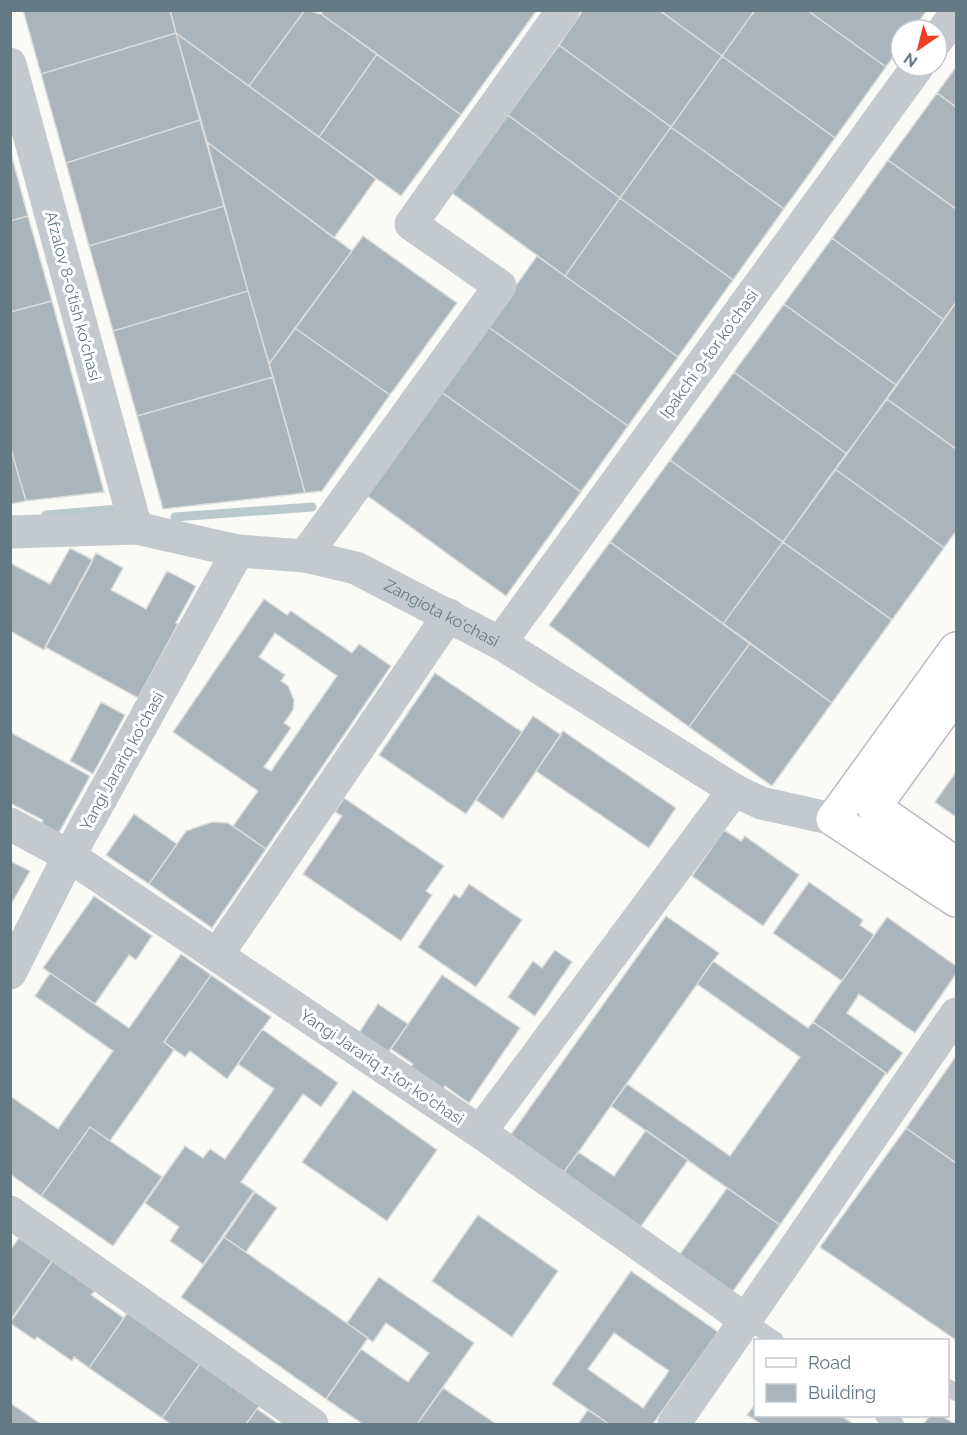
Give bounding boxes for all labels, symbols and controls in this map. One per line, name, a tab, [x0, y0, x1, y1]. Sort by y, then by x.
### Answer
north arrow	[889, 18, 949, 78]
text: N	[900, 49, 921, 71]
street label: Afzalov 8-o'tish ko'chasi	[41, 209, 105, 383]
street label: Ipakchi 9-tor ko'chasi	[656, 286, 762, 422]
street label: Zangiota ko'chasi	[381, 575, 503, 651]
street label: Yangi Jarariq ko'chasi	[76, 688, 168, 834]
street label: Yangi Jarariq 1-tor ko'chasi	[297, 1005, 467, 1129]
legend	[754, 1339, 949, 1417]
text: Road	[808, 1352, 851, 1373]
text: Building	[808, 1382, 876, 1403]

